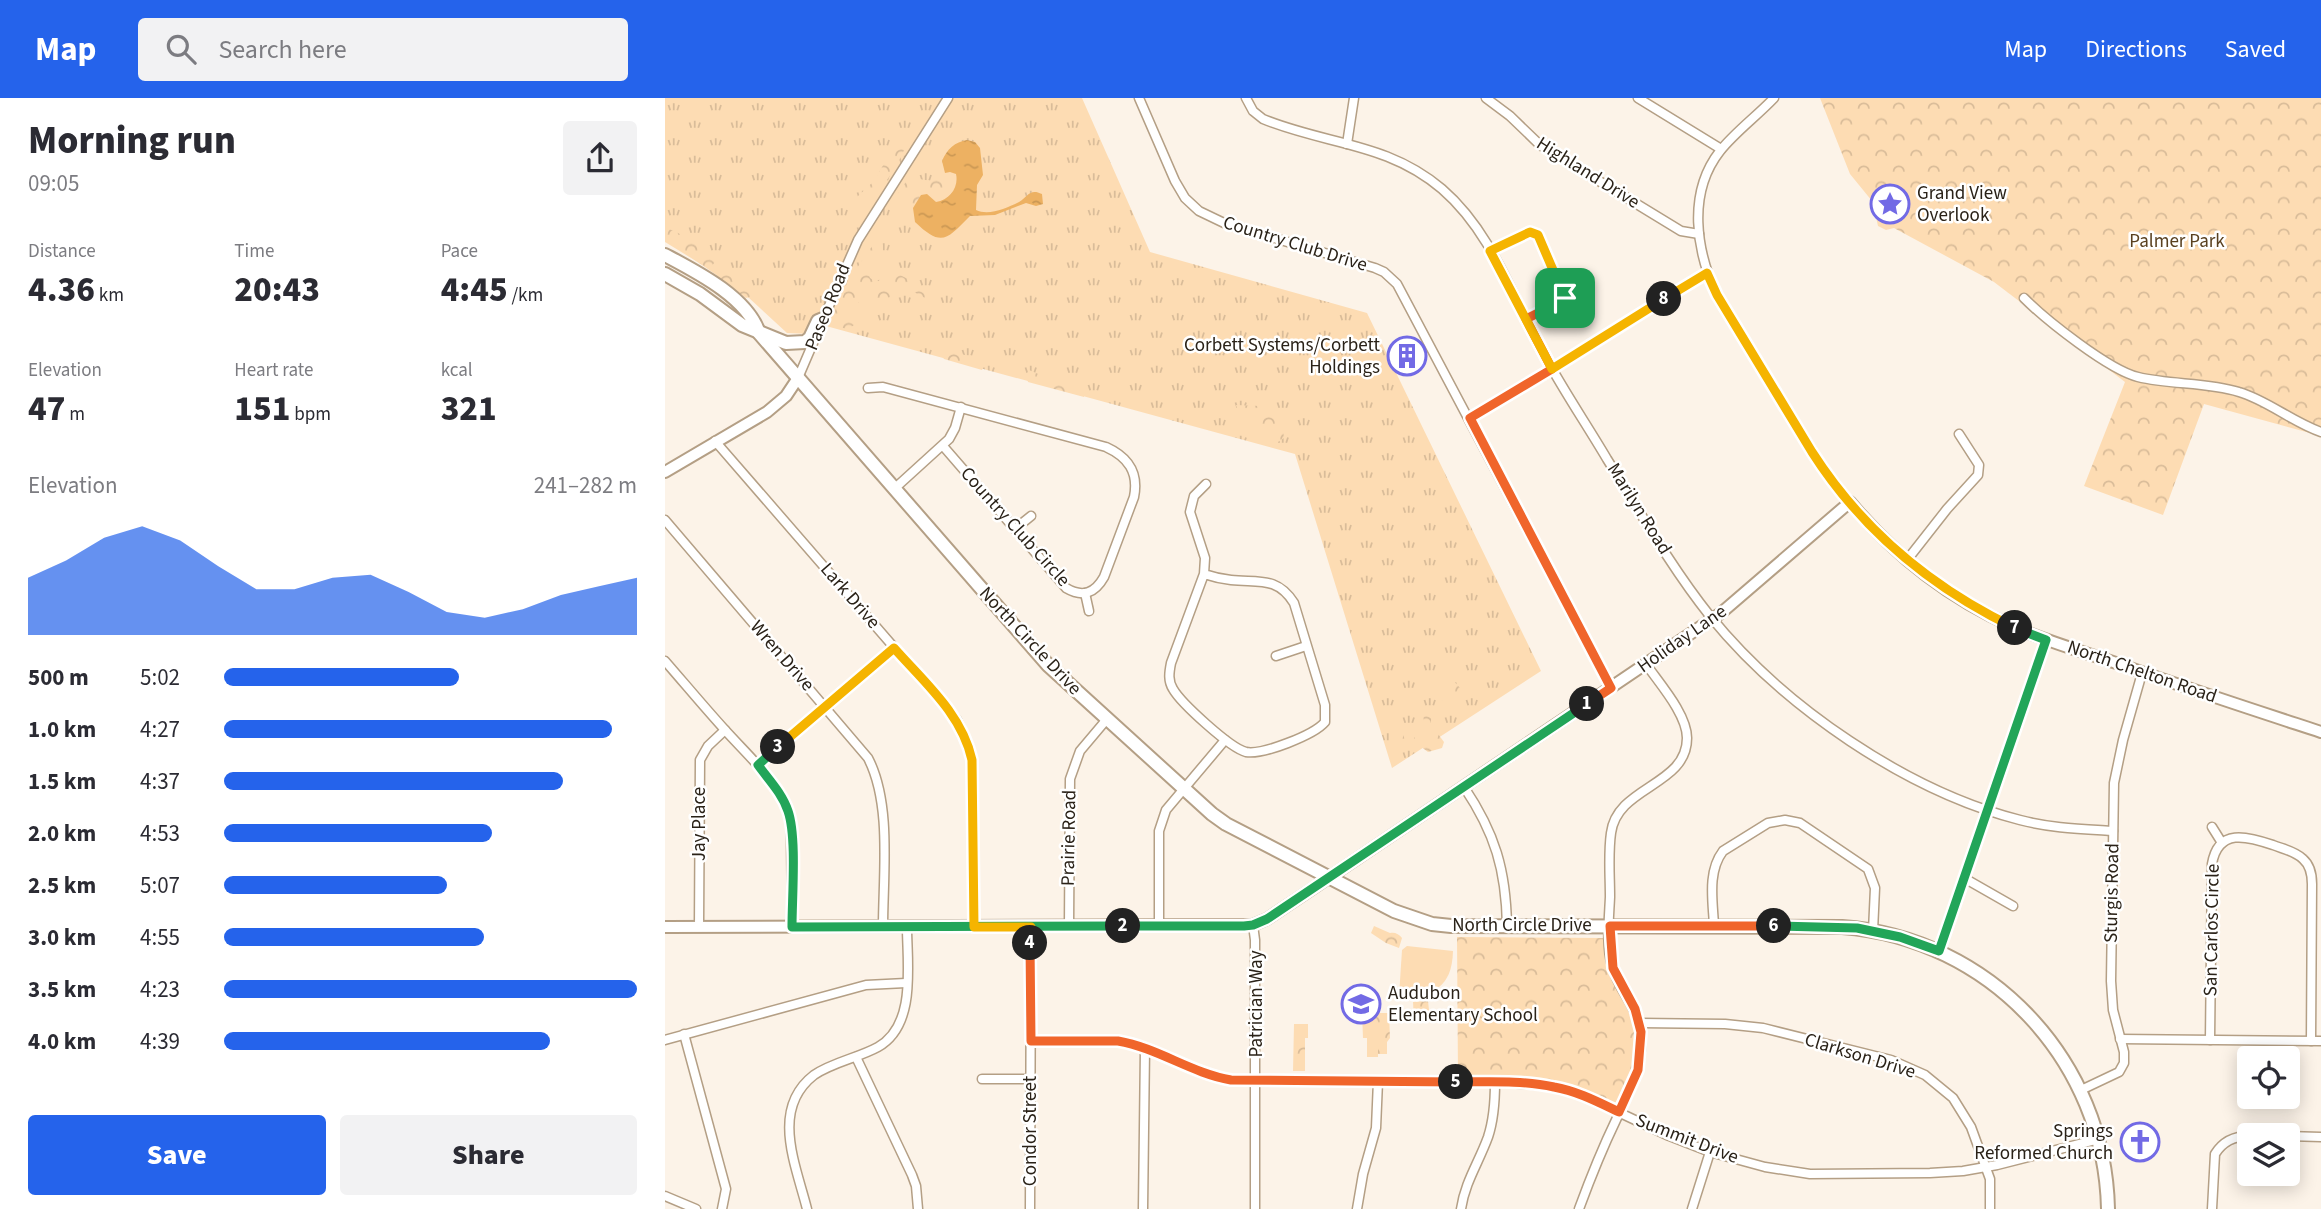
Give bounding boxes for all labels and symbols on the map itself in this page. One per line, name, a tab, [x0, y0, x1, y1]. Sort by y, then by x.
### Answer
street label: Highland Drive	[1531, 130, 1645, 216]
place label: Grand View Overlook	[1917, 180, 2007, 229]
place icon: Grand View Overlook	[1869, 183, 1911, 225]
street label: Country Club Drive	[1220, 209, 1370, 279]
park label: Palmer Park	[2129, 228, 2225, 255]
street label: Paseo Road	[798, 259, 858, 355]
pin	[1535, 268, 1595, 328]
pin: 8	[1647, 282, 1681, 316]
place label: Corbett Systems/Corbett Holdings	[1184, 332, 1381, 381]
building icon: Corbett Systems/Corbett Holdings	[1386, 335, 1428, 377]
street label: Marilyn Road	[1600, 458, 1678, 560]
street label: Country Club Circle	[954, 461, 1076, 593]
street label: Lark Drive	[814, 557, 886, 635]
street label: North Circle Drive	[973, 581, 1087, 701]
street label: Holiday Lane	[1632, 598, 1732, 680]
pin: 7	[1997, 610, 2033, 646]
street label: Wren Drive	[744, 615, 820, 697]
street label: North Chelton Road	[2064, 634, 2220, 710]
pin: 1	[1569, 686, 1605, 722]
pin: 3	[761, 730, 795, 764]
street label: Jay Place	[686, 787, 713, 861]
street label: Prairie Road	[1055, 790, 1083, 886]
street label: Sturgis Road	[2098, 843, 2126, 943]
street label: San Carlos Circle	[2197, 863, 2227, 997]
pin: 2	[1105, 908, 1141, 944]
pin: 6	[1757, 908, 1791, 944]
street label: North Circle Drive	[1452, 912, 1592, 939]
pin: 4	[1013, 926, 1047, 960]
street label: Patrician Way	[1243, 950, 1270, 1058]
place label: Audubon Elementary School	[1388, 980, 1538, 1029]
school or university icon: Audubon Elementary School	[1340, 983, 1382, 1025]
street label: Clarkson Drive	[1801, 1026, 1919, 1086]
pin: 5	[1439, 1065, 1473, 1100]
street label: Condor Street	[1017, 1075, 1044, 1186]
street label: Summit Drive	[1632, 1107, 1742, 1171]
place label: Springs Reformed Church	[1974, 1118, 2113, 1167]
church icon: Springs Reformed Church	[2119, 1121, 2161, 1163]

